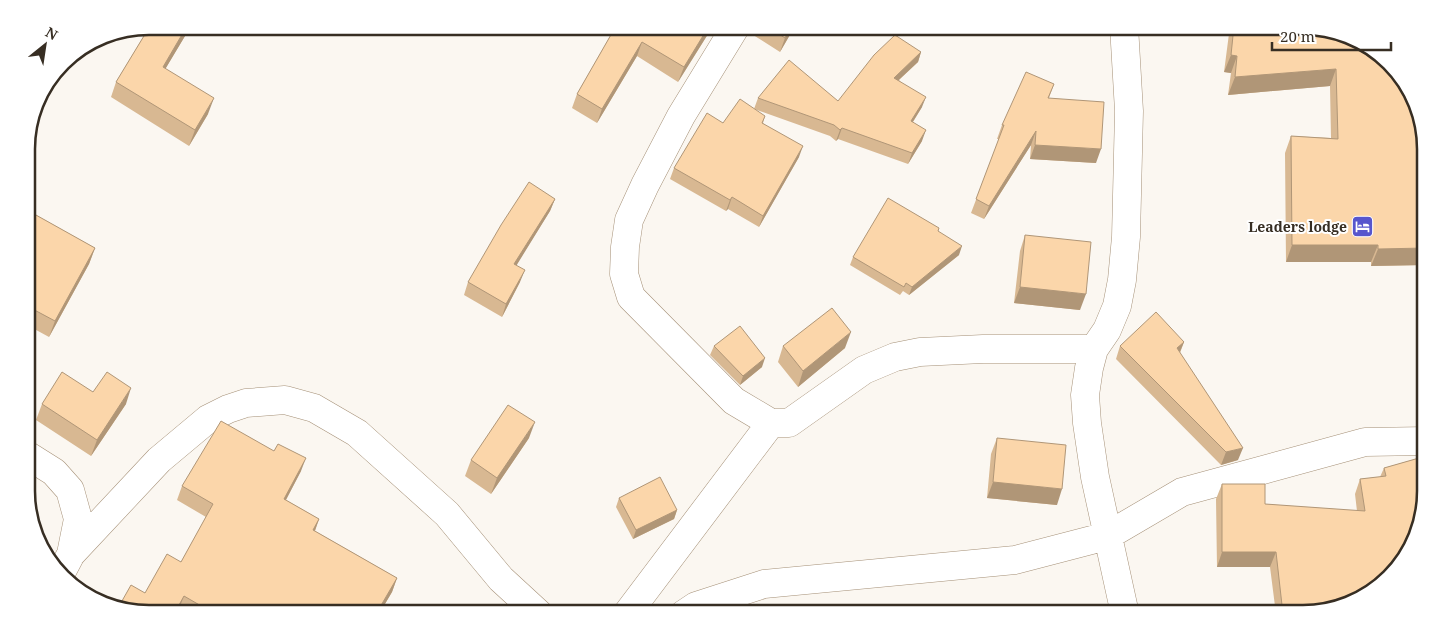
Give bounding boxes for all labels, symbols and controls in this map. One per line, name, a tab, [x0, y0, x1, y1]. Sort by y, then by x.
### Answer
north arrow	[20, 20, 70, 70]
scale bar	[1272, 20, 1391, 52]
text: N	[42, 22, 61, 44]
text: 20 m	[1280, 26, 1315, 46]
hotel icon: Leaders lodge	[1351, 214, 1375, 238]
place label: Leaders lodge	[1248, 217, 1347, 236]

